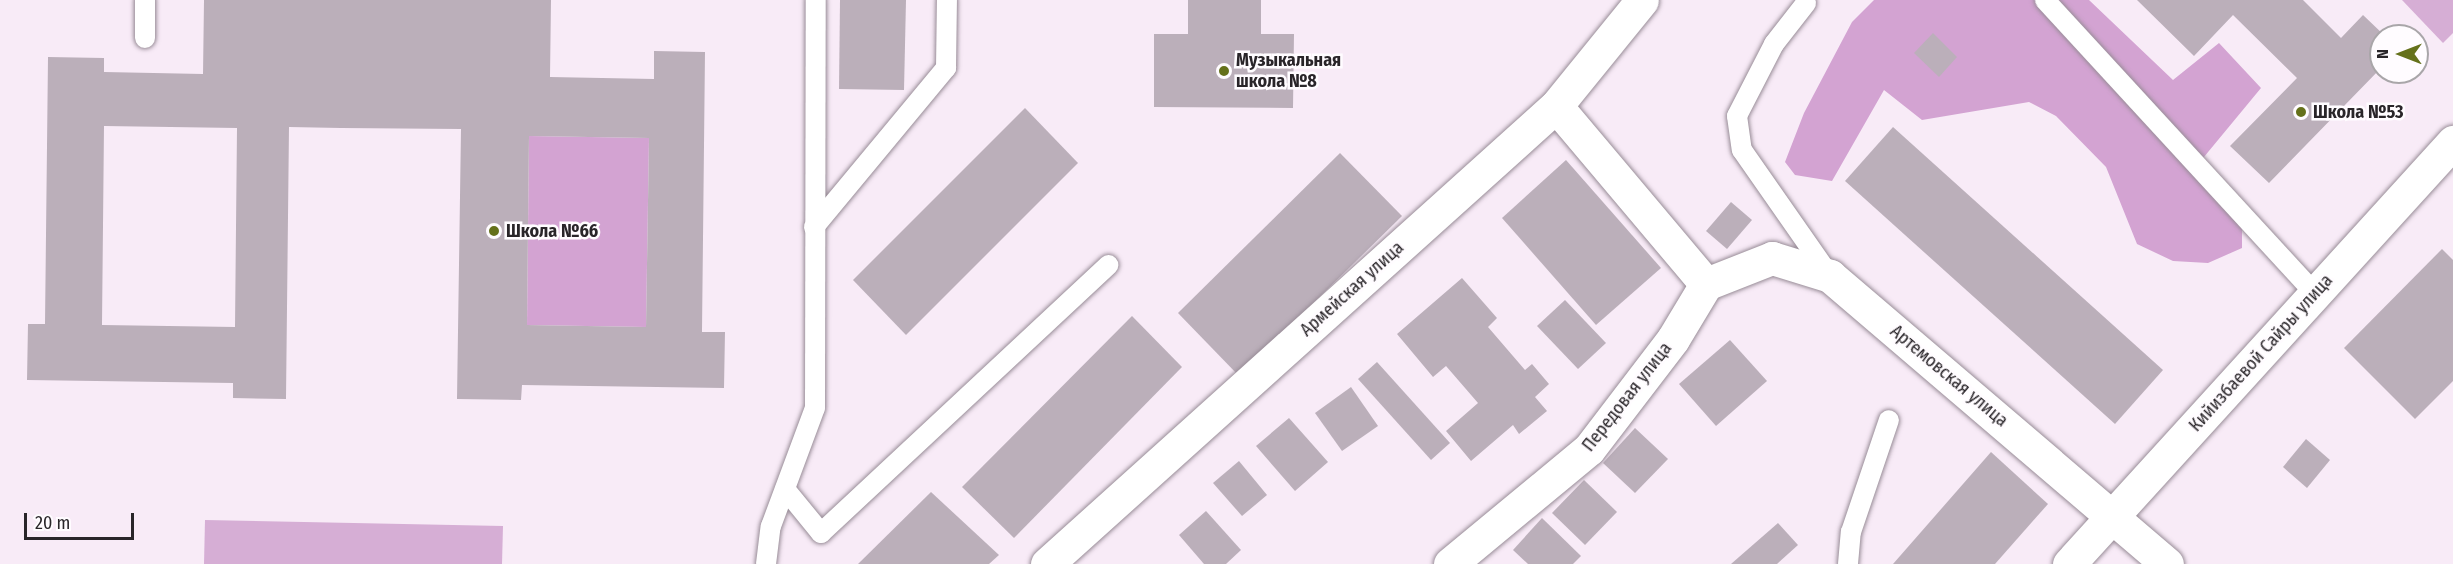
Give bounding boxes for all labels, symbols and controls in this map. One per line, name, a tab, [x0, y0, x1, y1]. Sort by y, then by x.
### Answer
north arrow	[2369, 24, 2429, 84]
text: N	[2373, 49, 2392, 59]
place label: Музыкальная школа №8	[1236, 50, 1341, 92]
marker: Музыкальная школа №8	[1217, 64, 1231, 78]
place label: Школа №53	[2313, 101, 2404, 123]
marker: Школа №53	[2294, 105, 2308, 119]
place label: Школа №66	[506, 220, 598, 242]
marker: Школа №66	[487, 224, 501, 238]
street label: Армейская улица	[1296, 237, 1408, 341]
street label: Кийизбаевой Сайры улица	[2185, 270, 2337, 436]
street label: Артемовская улица	[1886, 321, 2012, 431]
street label: Передовая улица	[1578, 338, 1676, 456]
scale bar	[27, 501, 136, 539]
text: 20 m	[35, 512, 70, 534]

